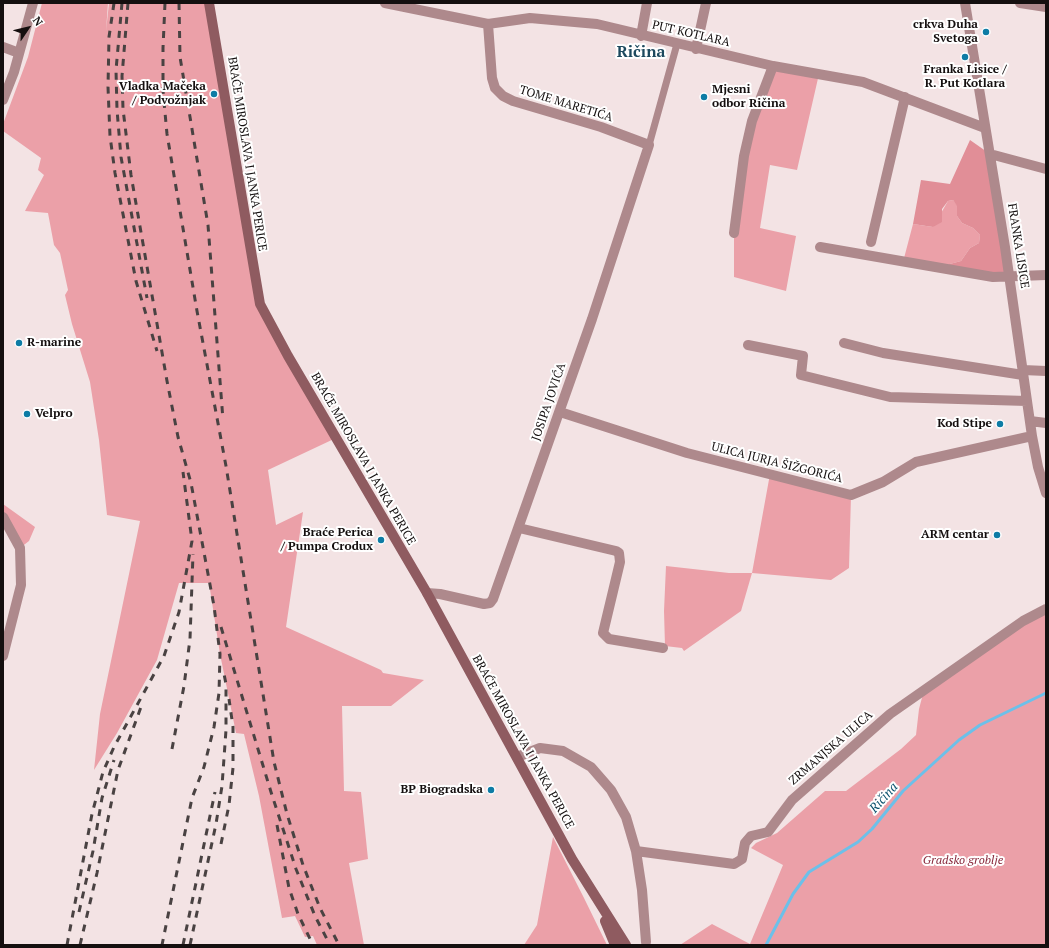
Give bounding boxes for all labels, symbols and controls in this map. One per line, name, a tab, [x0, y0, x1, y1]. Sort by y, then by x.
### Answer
north arrow	[8, 8, 48, 48]
text: N	[30, 14, 46, 29]
street label: PUT KOTLARA	[651, 18, 731, 50]
place label: crkva Duha Svetoga	[913, 18, 978, 46]
marker: crkva Duha Svetoga	[981, 27, 991, 37]
district label: Ričina	[617, 42, 665, 62]
marker: Franka Lisice / R. Put Kotlara	[960, 52, 970, 62]
street label: BRAĆE MIROSLAVA I JANKA PERICE	[225, 56, 269, 252]
place label: Franka Lisice / R. Put Kotlara	[923, 63, 1007, 91]
place label: Vladka Mačeka / Podvožnjak	[119, 80, 206, 108]
street label: TOME MARETIĆA	[518, 83, 614, 125]
place label: Mjesni odbor Ričina	[712, 83, 785, 111]
marker: Vladka Mačeka / Podvožnjak	[209, 89, 219, 99]
marker: Mjesni odbor Ričina	[699, 92, 709, 102]
street label: FRANKA LISICE	[1004, 202, 1032, 290]
place label: R-marine	[27, 336, 81, 350]
marker: R-marine	[14, 338, 24, 348]
street label: JOSIPA JOVIĆA	[529, 361, 569, 443]
street label: BRAĆE MIROSLAVA I JANKA PERICE	[308, 370, 418, 548]
place label: Velpro	[35, 407, 73, 421]
marker: Velpro	[22, 409, 32, 419]
place label: Kod Stipe	[937, 417, 992, 431]
marker: Kod Stipe	[995, 419, 1005, 429]
street label: ULICA JURJA ŠIŽGORIĆA	[710, 440, 844, 486]
place label: Braće Perica / Pumpa Crodux	[281, 526, 373, 554]
place label: ARM centar	[921, 528, 989, 542]
marker: ARM centar	[992, 530, 1002, 540]
marker: Braće Perica / Pumpa Crodux	[376, 535, 386, 545]
street label: BRAĆE MIROSLAVA I JANKA PERICE	[469, 653, 577, 831]
street label: ZRMANJSKA ULICA	[786, 708, 876, 788]
water label: Ričina	[866, 780, 902, 816]
place label: BP Biogradska	[400, 783, 483, 797]
marker: BP Biogradska	[486, 785, 496, 795]
park label: Gradsko groblje	[923, 854, 1003, 868]

